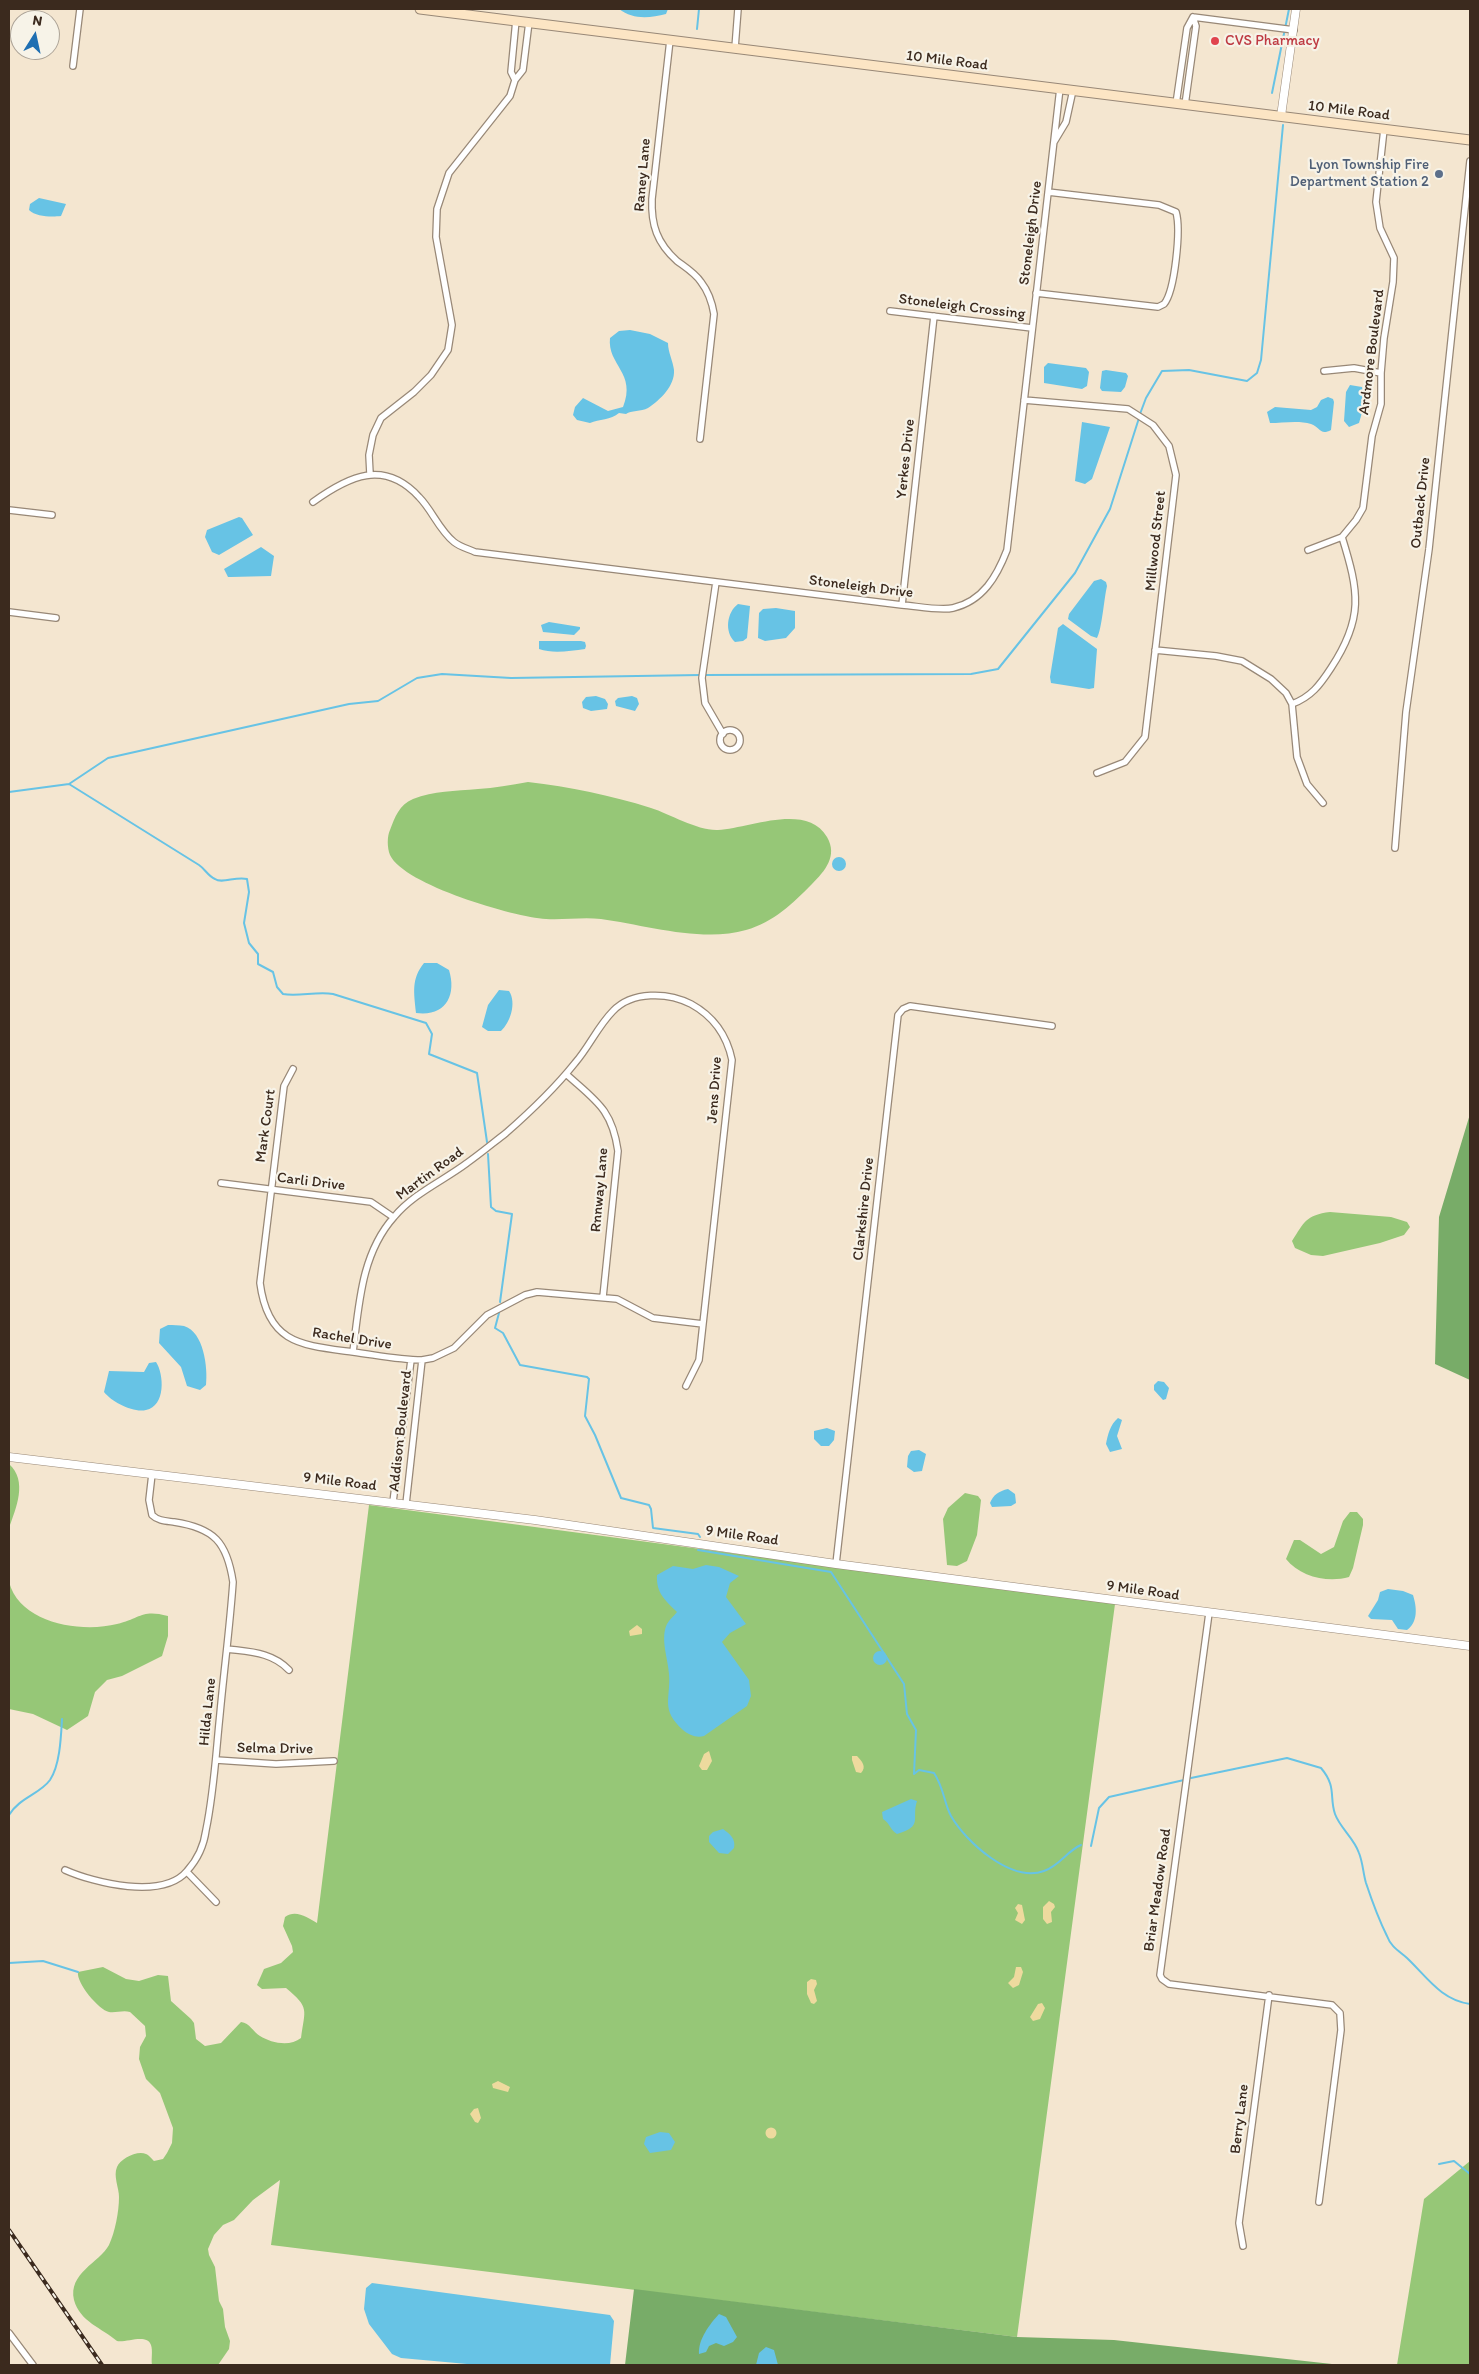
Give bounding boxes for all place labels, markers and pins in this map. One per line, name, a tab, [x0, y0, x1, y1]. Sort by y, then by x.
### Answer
place label: CVS Pharmacy	[1225, 32, 1319, 50]
marker: CVS Pharmacy	[1209, 35, 1221, 47]
place label: Lyon Township Fire Department Station 2	[1290, 156, 1429, 191]
marker: Lyon Township Fire Department Station 2	[1433, 168, 1445, 180]

